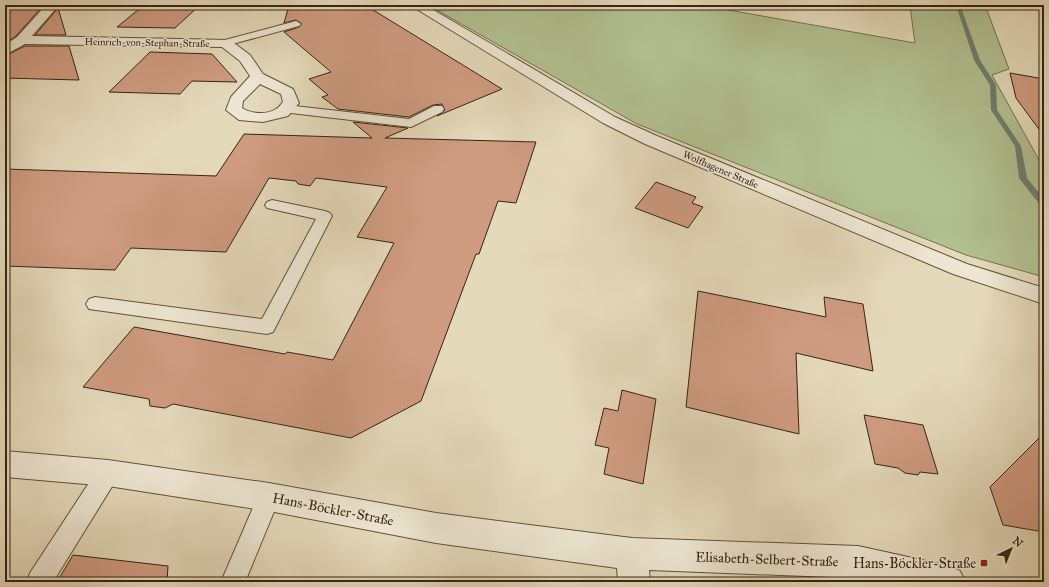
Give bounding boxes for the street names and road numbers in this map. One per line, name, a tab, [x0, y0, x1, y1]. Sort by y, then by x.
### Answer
street label: Heinrich-von-Stephan-Straße	[84, 36, 210, 50]
street label: Wolfhagener Straße	[681, 149, 760, 191]
street label: Hans-Böckler-Straße	[271, 489, 395, 530]
street label: Elisabeth-Selbert-Straße	[695, 549, 839, 571]

